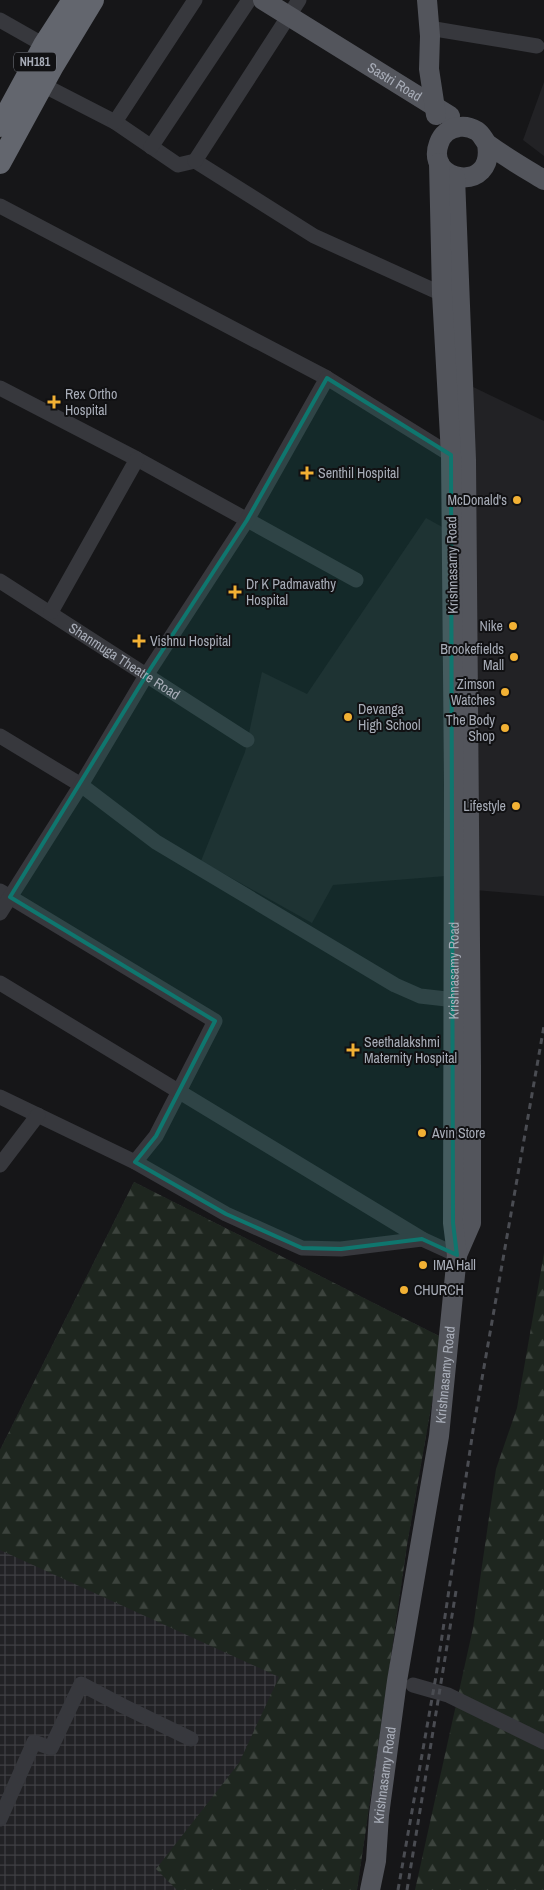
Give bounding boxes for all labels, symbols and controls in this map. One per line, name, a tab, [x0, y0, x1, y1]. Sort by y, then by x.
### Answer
road number: NH181	[14, 52, 56, 72]
street label: Sastri Road	[364, 58, 425, 105]
place label: Rex Ortho Hospital	[65, 385, 117, 419]
marker: Rex Ortho Hospital	[47, 395, 61, 409]
place label: Senthil Hospital	[318, 464, 399, 482]
marker: Senthil Hospital	[300, 466, 314, 480]
place label: McDonald's	[447, 491, 507, 509]
marker: McDonald's	[511, 494, 523, 506]
street label: Krishnasamy Road	[442, 516, 462, 614]
place label: Dr K Padmavathy Hospital	[246, 575, 336, 609]
marker: Dr K Padmavathy Hospital	[228, 585, 242, 599]
place label: Nike	[479, 617, 503, 635]
street label: Shanmuga Theatre Road	[65, 619, 183, 704]
marker: Nike	[507, 620, 519, 632]
place label: Vishnu Hospital	[150, 632, 231, 650]
marker: Vishnu Hospital	[132, 634, 146, 648]
place label: Brookefields Mall	[440, 640, 504, 674]
marker: Brookefields Mall	[508, 651, 520, 663]
place label: Zimson Watches	[451, 675, 495, 709]
marker: Zimson Watches	[499, 686, 511, 698]
place label: Devanga High School	[358, 700, 421, 734]
marker: Devanga High School	[342, 711, 354, 723]
place label: The Body Shop	[446, 711, 495, 745]
marker: The Body Shop	[499, 722, 511, 734]
place label: Lifestyle	[463, 797, 506, 815]
marker: Lifestyle	[510, 800, 522, 812]
street label: Krishnasamy Road	[444, 922, 463, 1020]
place label: Seethalakshmi Maternity Hospital	[364, 1033, 457, 1067]
marker: Seethalakshmi Maternity Hospital	[346, 1043, 360, 1057]
place label: Avin Store	[431, 1124, 485, 1142]
marker: Avin Store	[416, 1127, 428, 1139]
place label: IMA Hall	[433, 1256, 476, 1274]
marker: IMA Hall	[417, 1259, 429, 1271]
place label: CHURCH	[414, 1281, 464, 1299]
marker: CHURCH	[398, 1284, 410, 1296]
street label: Krishnasamy Road	[431, 1325, 459, 1424]
street label: Krishnasamy Road	[369, 1725, 400, 1824]

